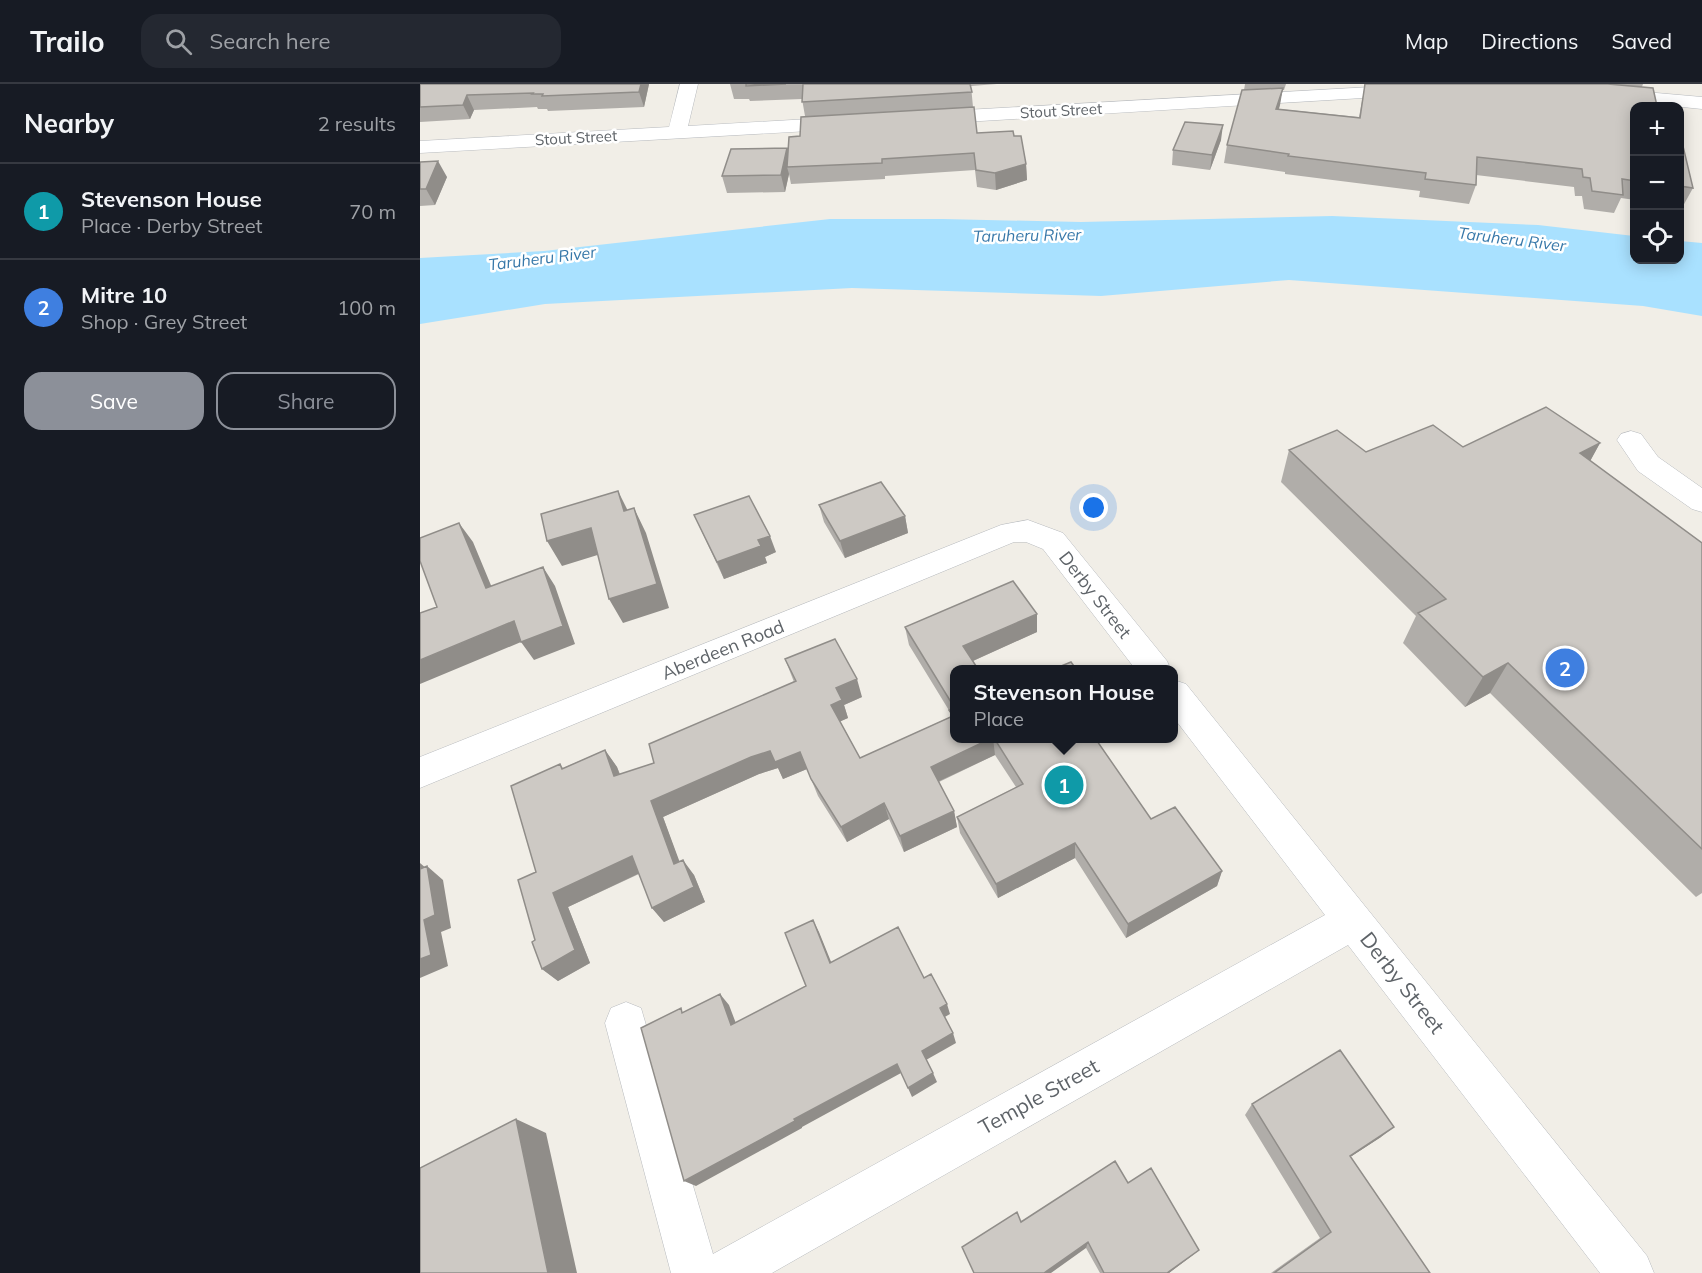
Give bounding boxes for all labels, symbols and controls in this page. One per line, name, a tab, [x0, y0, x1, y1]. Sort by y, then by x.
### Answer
search box	[141, 14, 561, 68]
text: Trailo	[30, 24, 105, 59]
icon: search	[162, 25, 195, 58]
text: Search here	[210, 27, 331, 55]
text: Map	[1405, 28, 1448, 54]
text: Directions	[1481, 28, 1578, 54]
text: Saved	[1611, 28, 1672, 54]
street label: Stout Street	[1019, 99, 1103, 122]
map controls	[1630, 102, 1684, 264]
button: +	[1630, 102, 1684, 156]
text: Nearby	[24, 107, 114, 140]
text: 2 results	[318, 111, 396, 136]
street label: Stout Street	[534, 126, 618, 149]
button: −	[1630, 156, 1684, 210]
text: Stevenson House	[81, 185, 262, 213]
text: 1	[38, 199, 50, 224]
text: 70 m	[349, 199, 396, 224]
button: locate	[1630, 210, 1684, 264]
text: Place · Derby Street	[81, 213, 263, 238]
water label: Taruheru River	[1457, 222, 1568, 256]
water label: Taruheru River	[973, 224, 1082, 246]
water label: Taruheru River	[487, 241, 598, 275]
text: Mitre 10	[81, 281, 167, 309]
text: 2	[38, 295, 50, 320]
text: 100 m	[337, 295, 396, 320]
text: Shop · Grey Street	[81, 309, 247, 334]
button: Save	[24, 372, 204, 430]
button: Share	[216, 372, 396, 430]
your location	[1079, 493, 1108, 522]
street label: Derby Street	[1054, 546, 1137, 643]
street label: Aberdeen Road	[658, 615, 787, 685]
pin: 2	[1546, 646, 1584, 690]
popup	[950, 665, 1178, 743]
text: Stevenson House	[974, 678, 1154, 706]
text: Place	[974, 706, 1024, 731]
pin: 1	[1044, 762, 1084, 808]
street label: Derby Street	[1355, 926, 1451, 1038]
street label: Temple Street	[974, 1052, 1103, 1140]

